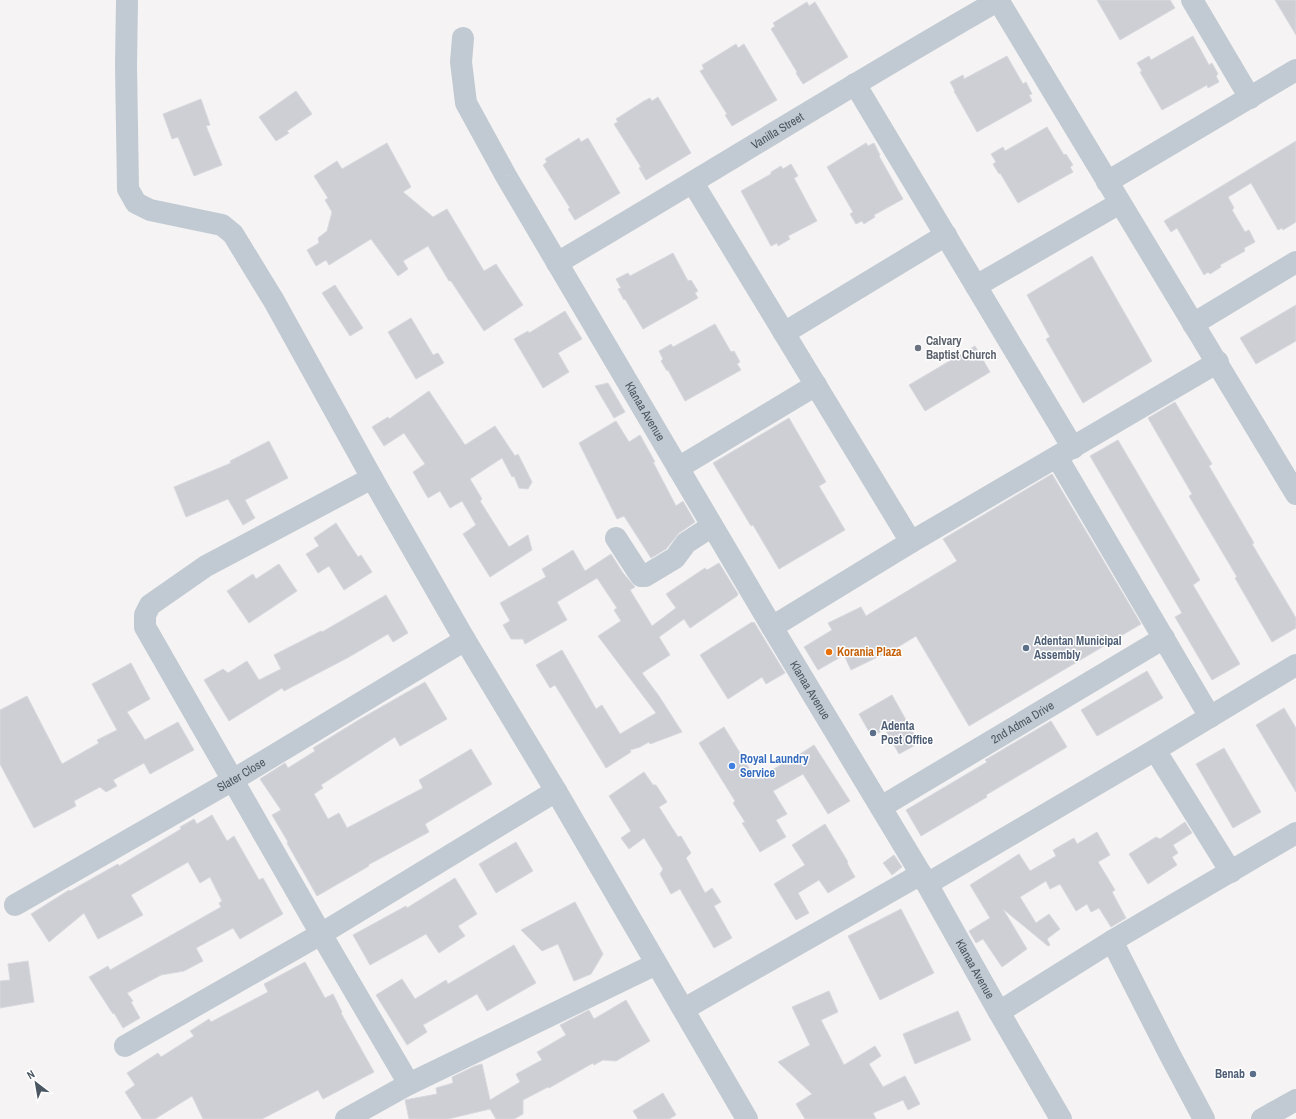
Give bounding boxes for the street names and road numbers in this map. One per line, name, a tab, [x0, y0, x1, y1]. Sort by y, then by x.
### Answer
street label: Vanilla Street	[748, 109, 807, 153]
street label: Klanaa Avenue	[621, 379, 669, 444]
street label: Klanaa Avenue	[786, 658, 834, 723]
street label: 2nd Adma Drive	[988, 697, 1057, 747]
street label: Slater Close	[214, 754, 268, 795]
street label: Klanaa Avenue	[952, 936, 998, 1002]

